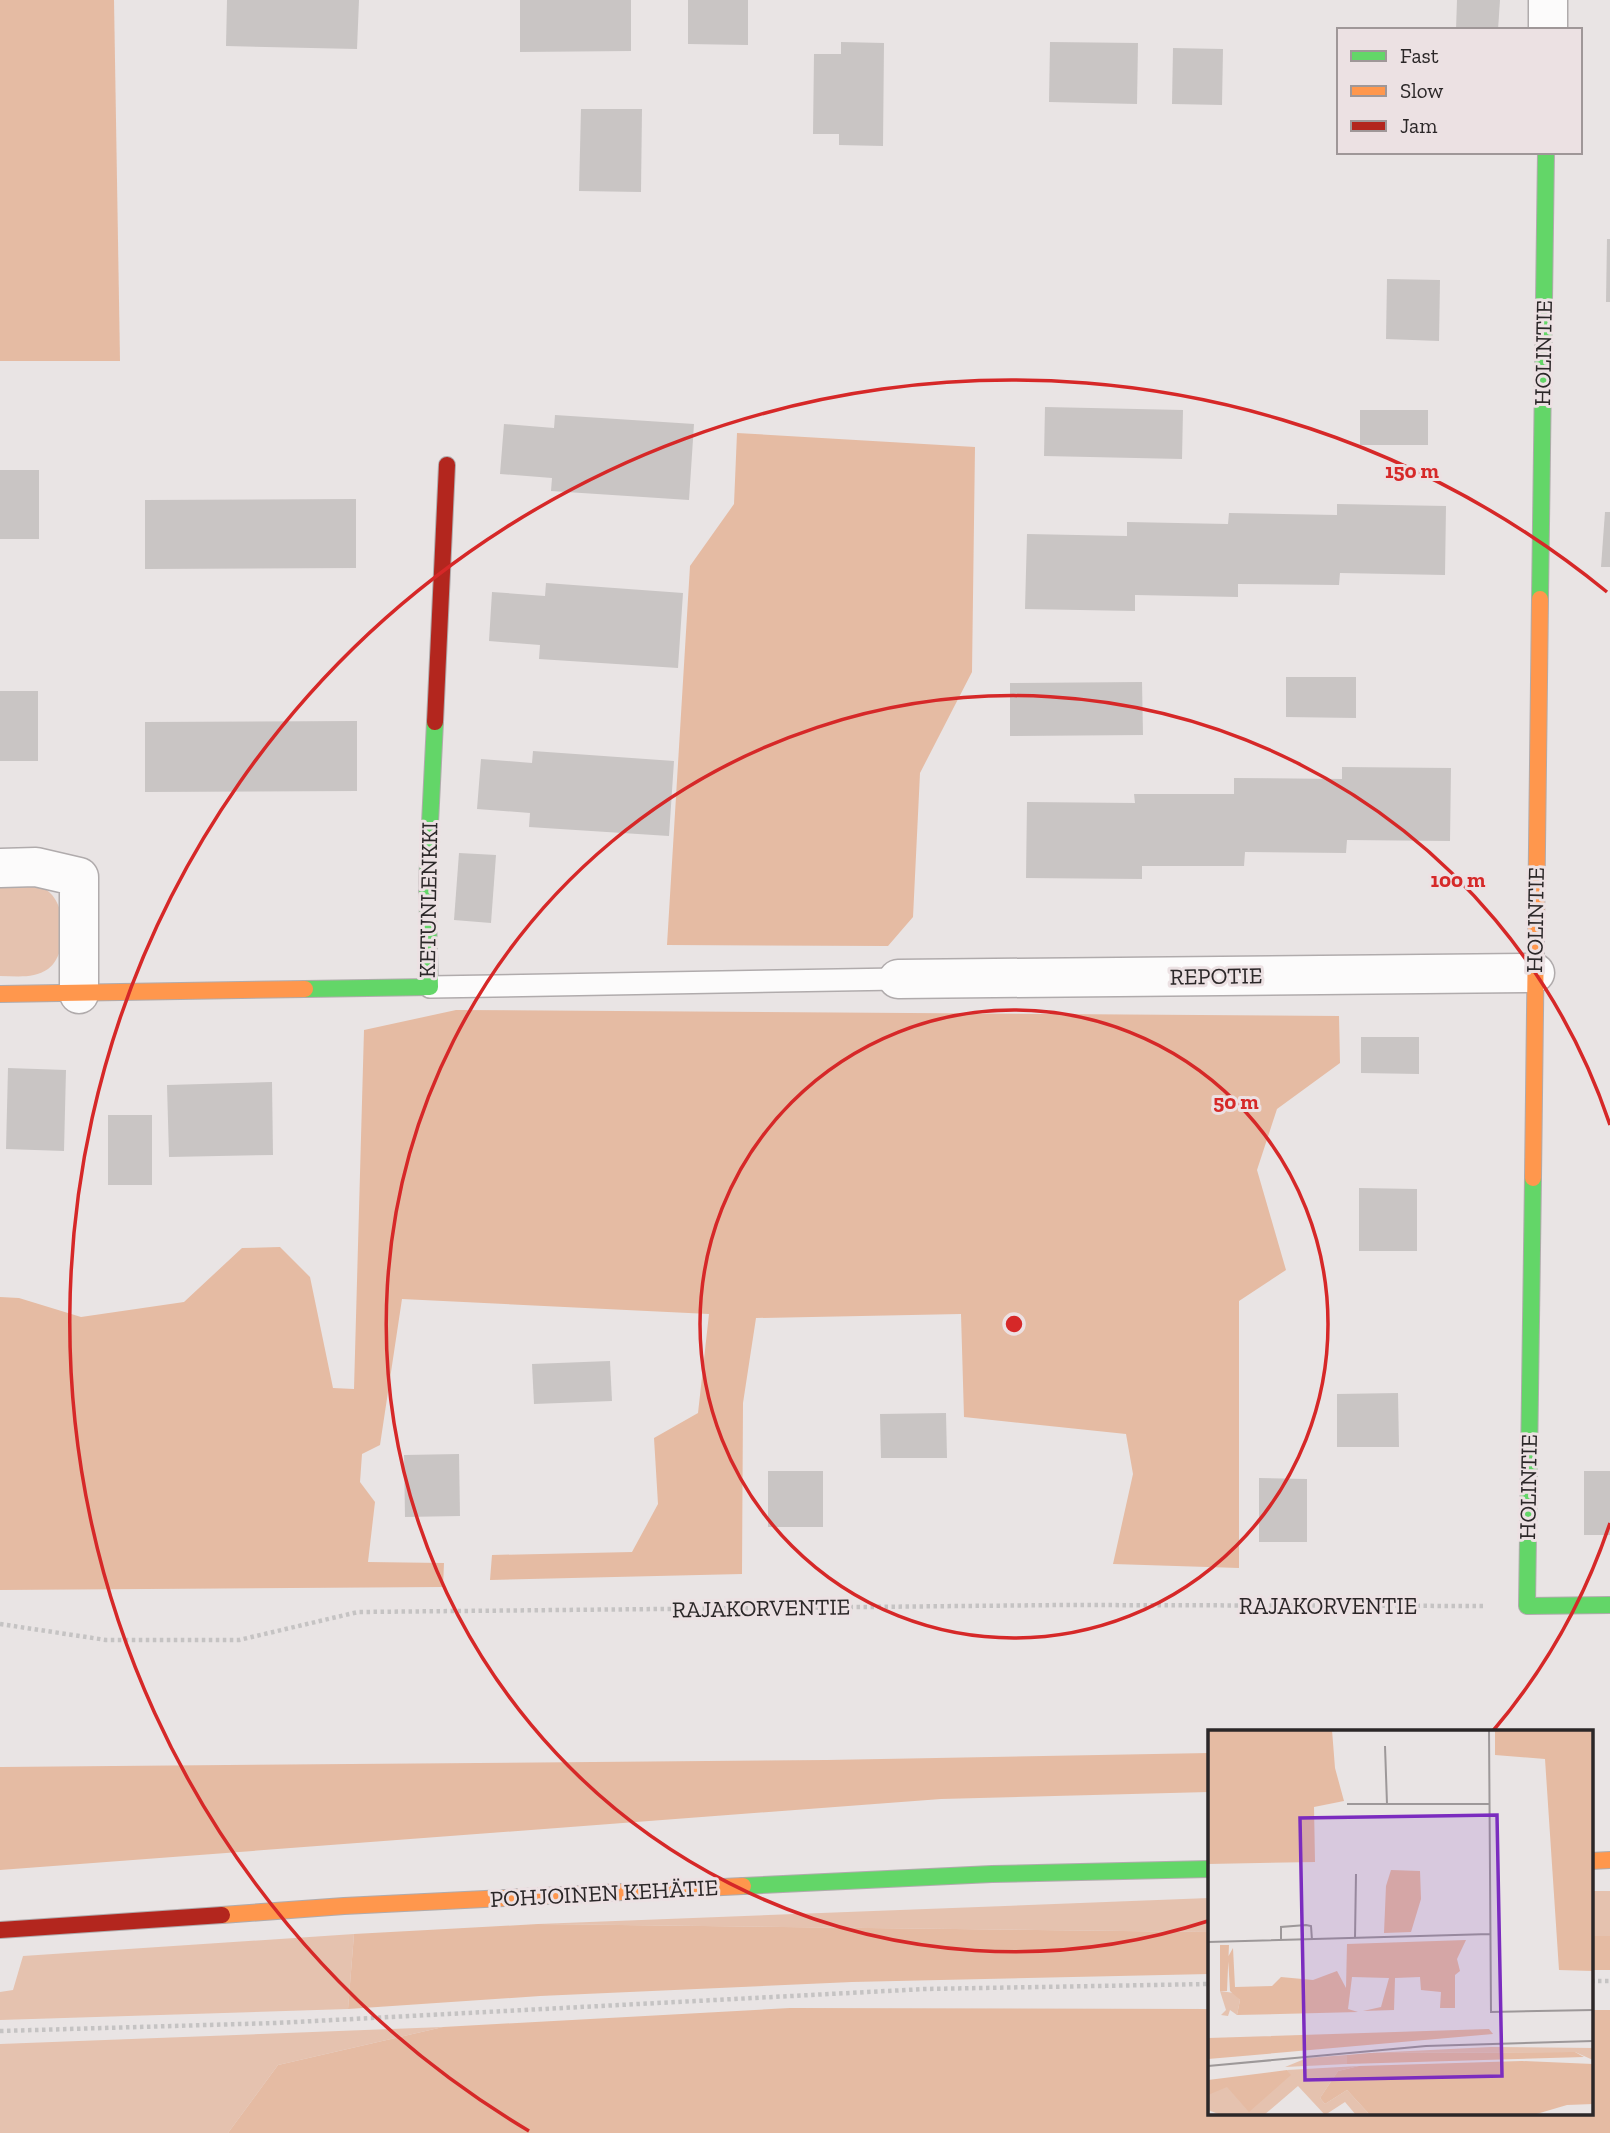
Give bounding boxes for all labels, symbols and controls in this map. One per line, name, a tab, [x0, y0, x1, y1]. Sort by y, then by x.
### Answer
legend	[1337, 28, 1582, 154]
text: Fast	[1400, 43, 1439, 68]
text: Slow	[1400, 78, 1443, 103]
text: Jam	[1400, 113, 1437, 138]
street label: HOLINTIE	[1528, 300, 1558, 406]
text: 150 m	[1385, 458, 1440, 483]
street label: KETUNLENKKI	[413, 822, 443, 978]
text: 100 m	[1431, 867, 1486, 892]
street label: HOLINTIE	[1520, 867, 1550, 973]
street label: REPOTIE	[1169, 961, 1263, 991]
text: 50 m	[1213, 1089, 1259, 1114]
centre of rings	[1002, 1312, 1026, 1336]
street label: HOLINTIE	[1513, 1434, 1543, 1540]
street label: RAJAKORVENTIE	[672, 1592, 850, 1624]
street label: RAJAKORVENTIE	[1239, 1592, 1417, 1620]
inset map	[1208, 1730, 1592, 2116]
street label: POHJOINEN KEHÄTIE	[489, 1873, 719, 1913]

